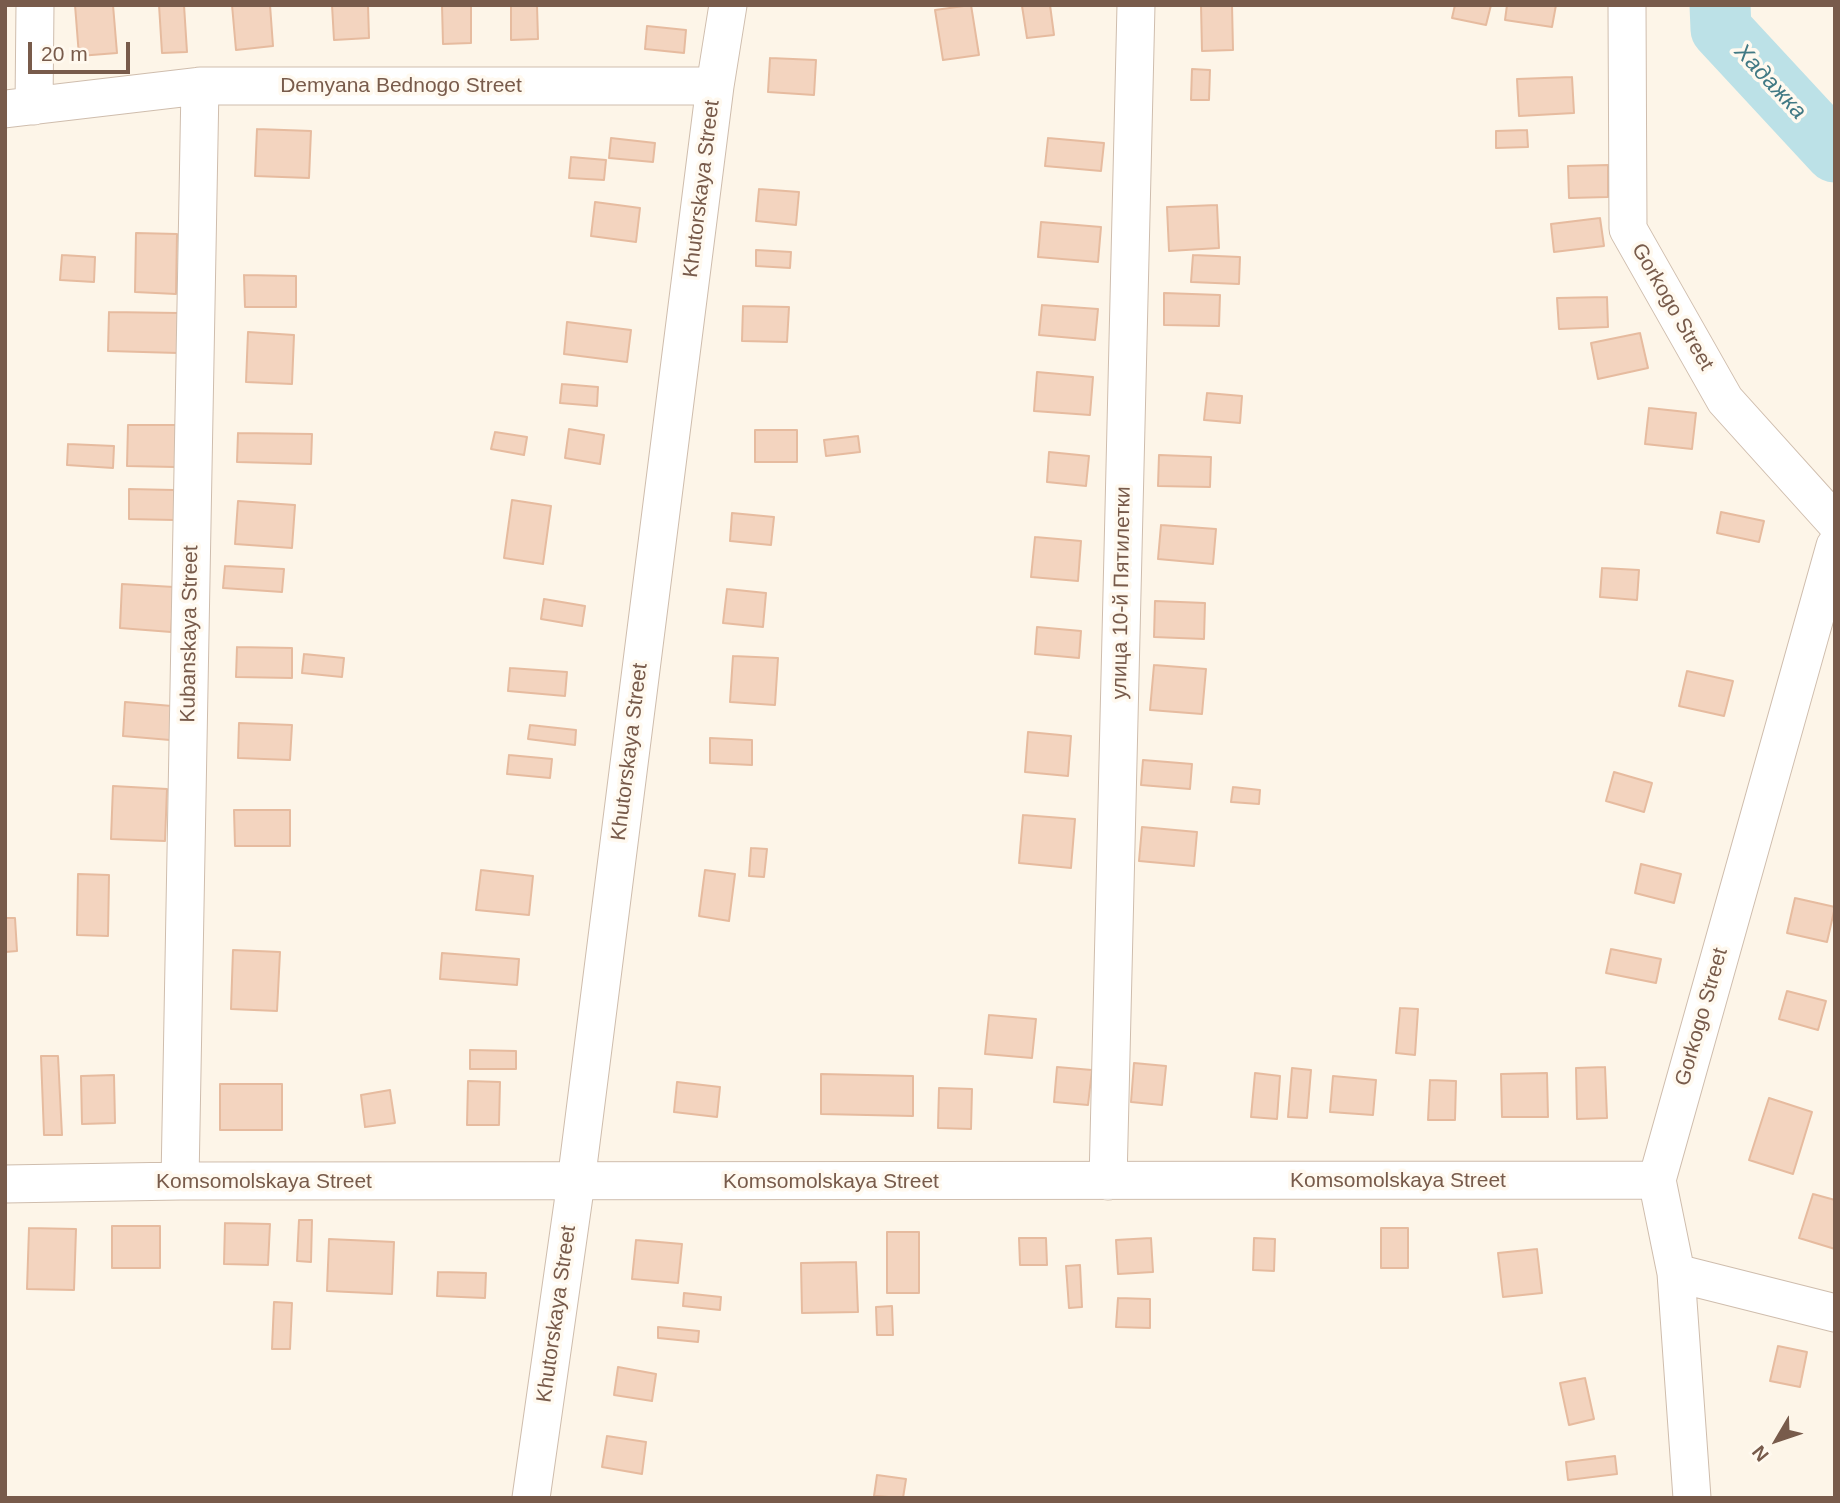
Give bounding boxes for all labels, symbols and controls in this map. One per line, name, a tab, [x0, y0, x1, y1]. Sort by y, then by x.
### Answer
scale bar	[32, 28, 133, 72]
water label: Хадажка	[1728, 39, 1812, 125]
text: 20 m	[41, 42, 88, 65]
street label: Demyana Bednogo Street	[280, 73, 522, 99]
street label: Khutorskaya Street	[679, 99, 725, 279]
street label: Gorkogo Street	[1625, 239, 1719, 375]
street label: улица 10-й Пятилетки	[1108, 486, 1136, 700]
street label: Kubanskaya Street	[176, 545, 204, 723]
street label: Khutorskaya Street	[607, 662, 653, 842]
street label: Gorkogo Street	[1670, 945, 1734, 1089]
street label: Komsomolskaya Street	[1290, 1168, 1506, 1194]
street label: Komsomolskaya Street	[156, 1169, 372, 1195]
street label: Komsomolskaya Street	[723, 1169, 939, 1195]
street label: Khutorskaya Street	[532, 1224, 582, 1404]
north arrow	[1742, 1405, 1812, 1475]
text: N	[1748, 1442, 1773, 1465]

